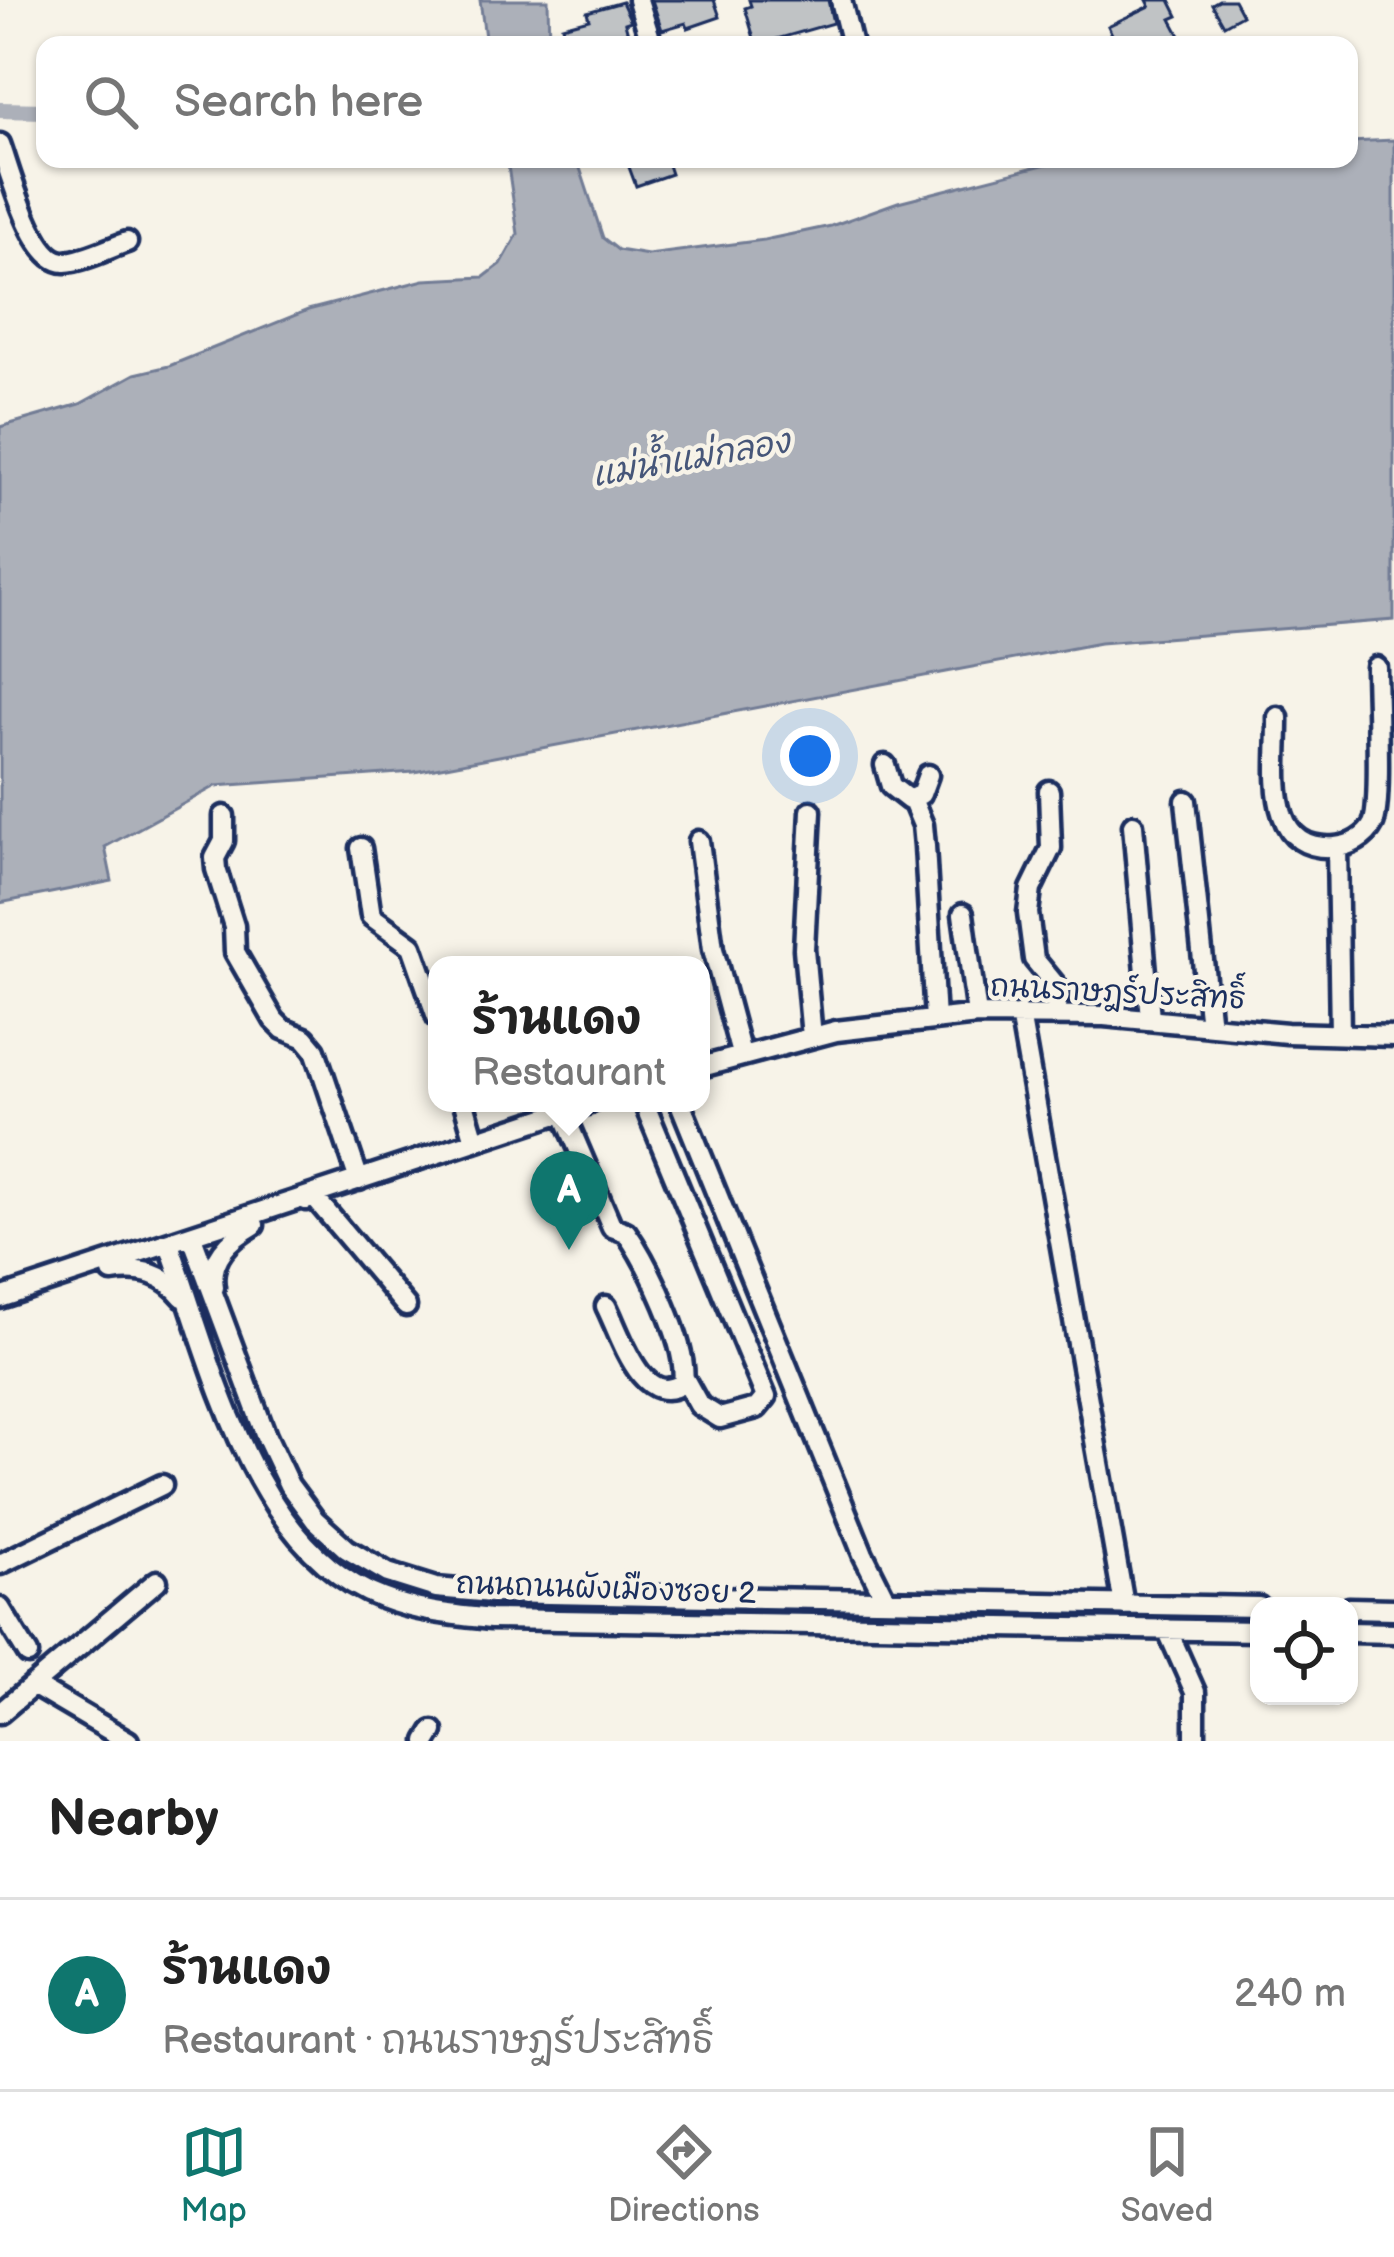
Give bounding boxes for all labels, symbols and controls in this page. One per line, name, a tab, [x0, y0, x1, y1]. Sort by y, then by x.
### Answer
search box	[36, 36, 1358, 168]
icon: search	[78, 69, 144, 135]
text: Search here	[174, 75, 423, 130]
water label: แม่น้ำแม่กลอง	[587, 410, 795, 496]
your location	[780, 726, 840, 786]
popup	[428, 956, 710, 1112]
street label: ถนนราษฎร์ประสิทธิ์	[989, 958, 1247, 1019]
text: ร้านแดง	[472, 992, 641, 1047]
text: Restaurant	[472, 1050, 666, 1097]
pin: A	[530, 1151, 608, 1250]
street label: ถนนถนนผังเมืองซอย 2	[455, 1564, 757, 1612]
map controls	[1250, 1597, 1358, 1705]
button: locate	[1250, 1597, 1358, 1705]
text: Nearby	[48, 1789, 219, 1850]
text: ร้านแดง	[162, 1942, 332, 1997]
text: A	[75, 1971, 99, 2018]
text: 240 m	[1234, 1971, 1346, 2018]
text: Restaurant · ถนนราษฎร์ประสิทธิ์	[162, 2018, 714, 2065]
tab: Map	[181, 2119, 247, 2231]
tab: Directions	[608, 2119, 760, 2231]
tab: Saved	[1121, 2119, 1213, 2231]

